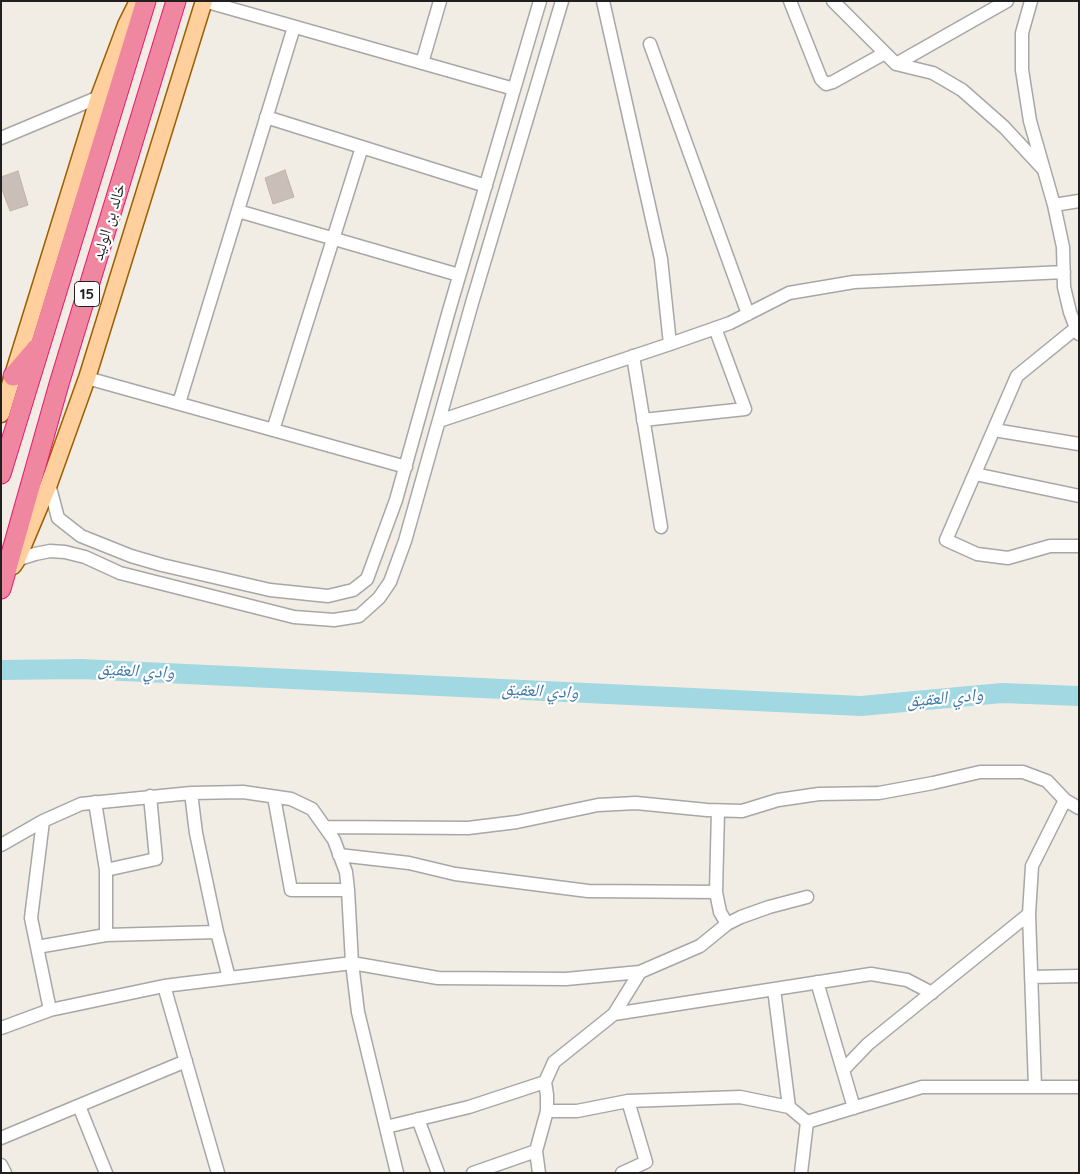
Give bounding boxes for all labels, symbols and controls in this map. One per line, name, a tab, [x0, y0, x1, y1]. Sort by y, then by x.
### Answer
street label: خالد بن الوليد	[88, 181, 130, 263]
road number: 15	[74, 282, 100, 306]
water label: وادي العقيق	[97, 658, 175, 684]
water label: وادي العقيق	[501, 678, 579, 704]
water label: وادي العقيق	[906, 684, 984, 712]

